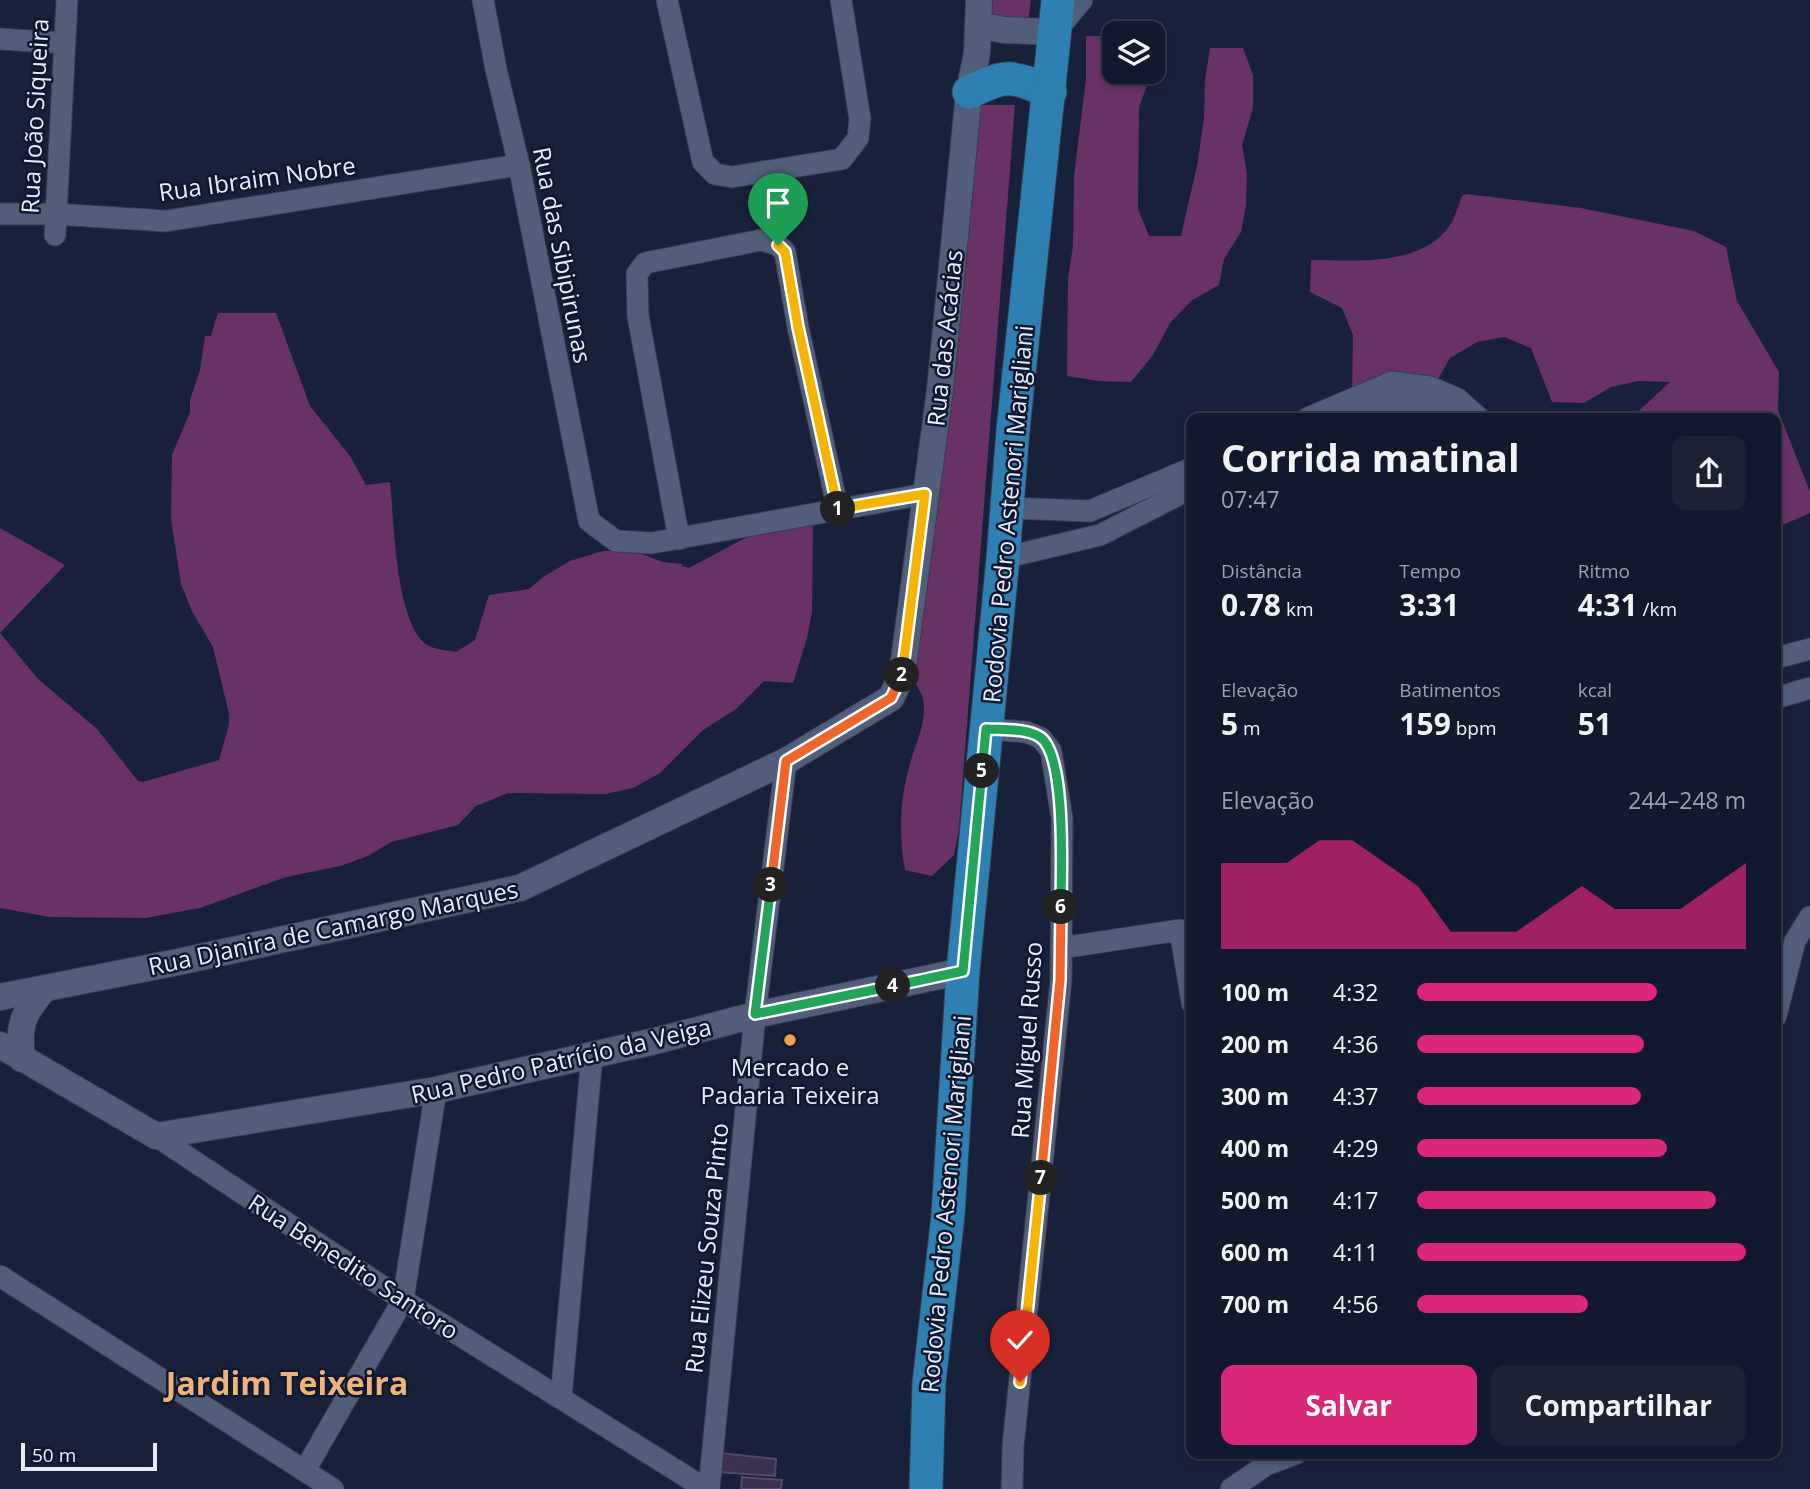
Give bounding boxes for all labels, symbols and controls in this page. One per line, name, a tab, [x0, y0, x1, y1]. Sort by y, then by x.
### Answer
street label: Rua João Siqueira	[12, 18, 56, 214]
map controls	[1102, 21, 1165, 84]
button: layers	[1102, 21, 1165, 84]
street label: Rua das Sibipirunas	[526, 144, 600, 366]
street label: Rua Ibraim Nobre	[156, 148, 358, 208]
pin	[748, 173, 808, 245]
icon: arrive	[759, 184, 797, 222]
street label: Rua das Acácias	[918, 248, 970, 428]
street label: Rodovia Pedro Astenori Marigliani	[974, 324, 1040, 704]
text: Corrida matinal	[1221, 431, 1520, 483]
button: share	[1672, 436, 1746, 510]
text: 07:47	[1221, 483, 1280, 515]
pin: 1	[820, 491, 856, 526]
text: 1	[832, 495, 843, 521]
text: Distância	[1221, 558, 1302, 584]
text: Tempo	[1399, 558, 1461, 584]
text: Ritmo	[1578, 558, 1630, 584]
text: 0.78	[1221, 584, 1281, 625]
text: 3:31	[1399, 584, 1459, 625]
text: 4:31	[1578, 584, 1638, 625]
text: km	[1281, 596, 1314, 622]
text: /km	[1638, 596, 1677, 622]
pin: 2	[884, 658, 920, 692]
text: 2	[896, 661, 907, 687]
text: Elevação	[1221, 677, 1298, 703]
text: Batimentos	[1399, 677, 1501, 703]
text: kcal	[1578, 677, 1612, 703]
text: 5	[1221, 703, 1238, 744]
text: 159	[1399, 703, 1451, 744]
text: 51	[1578, 703, 1612, 744]
text: m	[1238, 715, 1261, 741]
text: bpm	[1451, 715, 1497, 741]
pin: 5	[964, 754, 1000, 788]
text: 5	[976, 757, 987, 783]
text: Elevação	[1221, 784, 1314, 816]
text: 244–248 m	[1628, 784, 1746, 816]
pin: 3	[754, 868, 788, 903]
text: 3	[765, 871, 776, 897]
street label: Rua Djanira de Camargo Marques	[145, 872, 521, 982]
pin: 6	[1044, 890, 1078, 925]
text: 6	[1055, 893, 1066, 919]
street label: Rua Miguel Russo	[1003, 941, 1049, 1139]
pin: 4	[876, 968, 910, 1004]
text: 4	[887, 972, 898, 998]
text: 100 m	[1221, 976, 1289, 1008]
text: 4:32	[1333, 976, 1379, 1008]
street label: Rua Pedro Patrício da Veiga	[408, 1009, 714, 1111]
street label: Rodovia Pedro Astenori Marigliani	[912, 1014, 978, 1394]
text: 200 m	[1221, 1028, 1289, 1060]
text: 4:36	[1333, 1028, 1379, 1060]
marker: Mercado e Padaria Teixeira	[782, 1032, 798, 1048]
place label: Mercado e Padaria Teixeira	[700, 1050, 880, 1111]
text: 300 m	[1221, 1080, 1289, 1112]
text: 4:37	[1333, 1080, 1379, 1112]
street label: Rua Elizeu Souza Pinto	[676, 1121, 736, 1375]
text: 400 m	[1221, 1132, 1289, 1164]
text: 4:29	[1333, 1132, 1379, 1164]
pin: 7	[1024, 1160, 1058, 1196]
text: 7	[1035, 1164, 1046, 1190]
text: 500 m	[1221, 1184, 1289, 1216]
text: 4:17	[1333, 1184, 1379, 1216]
street label: Rua Benedito Santoro	[242, 1186, 466, 1346]
text: 600 m	[1221, 1236, 1289, 1268]
text: 4:11	[1333, 1236, 1379, 1268]
text: 700 m	[1221, 1288, 1289, 1320]
text: 4:56	[1333, 1288, 1379, 1320]
pin	[990, 1310, 1050, 1382]
icon: check	[1001, 1321, 1039, 1359]
district label: Jardim Teixeira	[163, 1361, 408, 1404]
button: Salvar	[1221, 1365, 1477, 1445]
button: Compartilhar	[1491, 1365, 1746, 1445]
scale bar	[21, 1440, 158, 1472]
text: 50 m	[32, 1442, 76, 1468]

